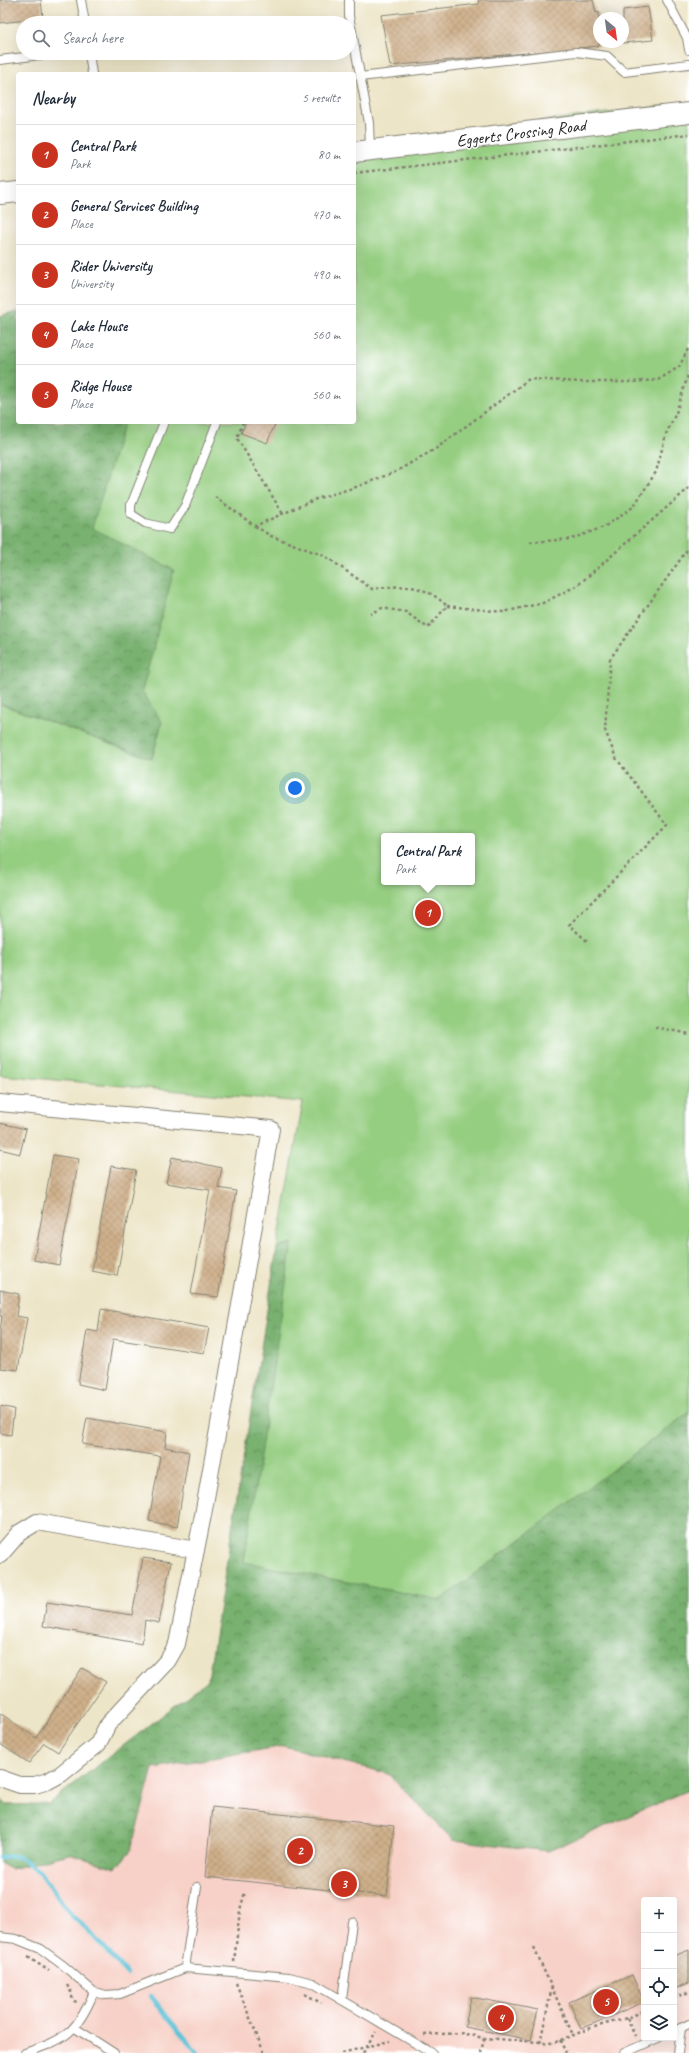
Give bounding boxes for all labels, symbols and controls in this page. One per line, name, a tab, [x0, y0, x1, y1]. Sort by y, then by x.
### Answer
north arrow	[593, 12, 629, 48]
search box	[16, 16, 356, 60]
icon: search	[30, 27, 52, 49]
text: Search here	[62, 29, 123, 48]
text: Nearby	[32, 88, 75, 109]
text: 5 results	[302, 90, 340, 106]
street label: Eggerts Crossing Road	[455, 114, 590, 151]
text: Central Park	[70, 137, 136, 156]
text: 1	[42, 147, 48, 163]
text: 80 m	[318, 147, 340, 163]
text: Park	[70, 156, 91, 172]
text: General Services Building	[70, 197, 198, 216]
text: 2	[42, 207, 48, 223]
text: 470 m	[312, 207, 340, 223]
text: Place	[70, 216, 93, 232]
text: Rider University	[70, 257, 152, 276]
text: 3	[42, 267, 48, 283]
text: 490 m	[312, 267, 340, 283]
text: University	[70, 276, 113, 292]
text: Lake House	[70, 317, 127, 336]
text: 4	[42, 327, 48, 343]
text: 560 m	[312, 327, 340, 343]
text: Place	[70, 336, 93, 352]
text: Ridge House	[70, 377, 131, 396]
text: 5	[42, 387, 48, 403]
text: 560 m	[312, 387, 340, 403]
text: Place	[70, 396, 93, 412]
your location	[285, 778, 305, 798]
popup	[381, 833, 475, 885]
text: Central Park	[395, 842, 461, 861]
text: Park	[395, 861, 416, 877]
pin: 1	[415, 898, 441, 928]
pin: 2	[287, 1836, 313, 1866]
pin: 3	[331, 1869, 357, 1899]
map controls	[641, 1897, 677, 2041]
button: +	[641, 1897, 677, 1933]
button: −	[641, 1933, 677, 1969]
button: locate	[641, 1969, 677, 2005]
pin: 5	[593, 1987, 619, 2017]
pin: 4	[488, 2003, 514, 2033]
button: layers	[641, 2005, 677, 2041]

